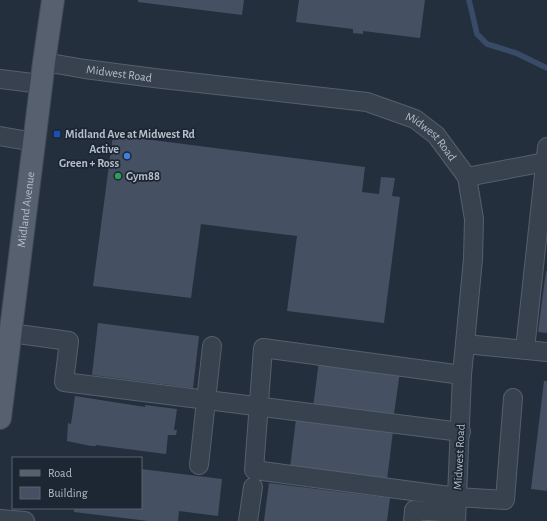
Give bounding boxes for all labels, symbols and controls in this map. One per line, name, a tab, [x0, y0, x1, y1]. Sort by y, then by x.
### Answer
street label: Midwest Road	[86, 63, 153, 84]
street label: Midwest Road	[404, 110, 459, 163]
place label: Midland Ave at Midwest Rd	[65, 128, 196, 140]
marker: Midland Ave at Midwest Rd	[52, 129, 62, 139]
place label: Active Green + Ross	[59, 143, 119, 169]
marker: Active Green + Ross	[122, 151, 132, 161]
place label: Gym88	[126, 170, 160, 183]
street label: Midland Avenue	[15, 171, 36, 248]
marker: Gym88	[113, 171, 123, 181]
street label: Midwest Road	[451, 424, 467, 490]
legend	[12, 457, 142, 509]
text: Road	[48, 467, 72, 479]
text: Building	[48, 487, 88, 499]

